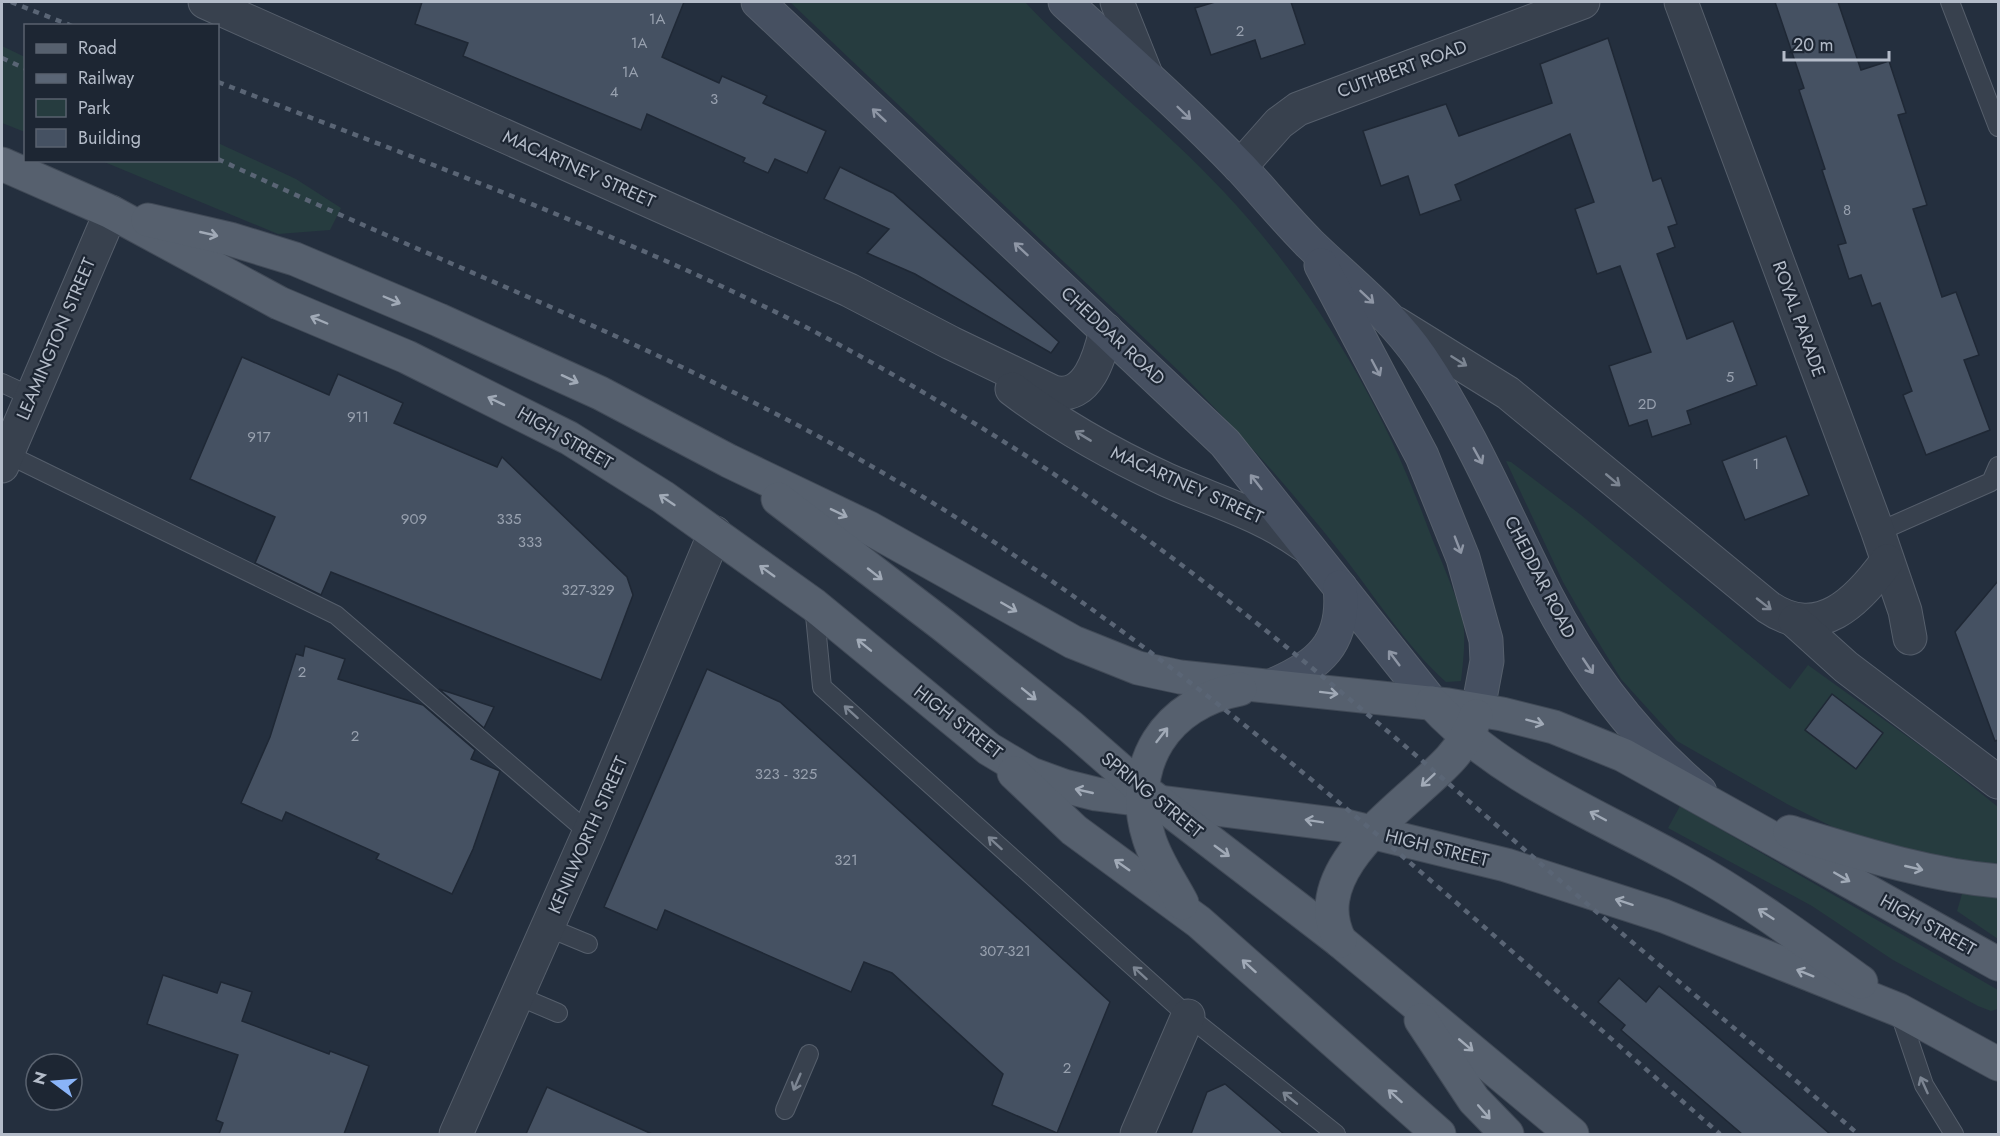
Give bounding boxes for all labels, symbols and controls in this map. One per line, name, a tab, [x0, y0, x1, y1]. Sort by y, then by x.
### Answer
house number: 1A	[649, 8, 665, 30]
house number: 2	[1236, 20, 1244, 42]
legend	[24, 24, 219, 162]
scale bar	[1784, 24, 1889, 62]
house number: 1A	[631, 32, 647, 54]
text: 20 m	[1793, 32, 1833, 58]
street label: CUTHBERT ROAD	[1333, 33, 1471, 105]
text: Road	[78, 35, 117, 61]
house number: 1A	[622, 61, 638, 83]
text: Railway	[78, 65, 134, 91]
house number: 4	[610, 81, 619, 103]
house number: 3	[710, 88, 718, 110]
text: Park	[78, 95, 110, 121]
one-way arrow	[1177, 106, 1192, 121]
one-way arrow	[872, 108, 887, 122]
street label: MACARTNEY STREET	[499, 124, 660, 215]
text: Building	[78, 125, 141, 151]
house number: 8	[1843, 199, 1851, 221]
one-way arrow	[199, 229, 218, 241]
one-way arrow	[1014, 242, 1029, 256]
street label: LEAMINGTON STREET	[10, 253, 102, 424]
street label: ROYAL PARADE	[1766, 257, 1832, 381]
street label: CHEDDAR ROAD	[1055, 281, 1171, 391]
one-way arrow	[1359, 290, 1374, 304]
one-way arrow	[382, 295, 401, 306]
one-way arrow	[310, 314, 329, 325]
one-way arrow	[1450, 356, 1467, 368]
one-way arrow	[1370, 359, 1382, 377]
house number: 5	[1726, 366, 1734, 388]
one-way arrow	[561, 375, 579, 386]
house number: 2D	[1638, 393, 1656, 415]
one-way arrow	[488, 394, 506, 406]
street label: HIGH STREET	[513, 400, 618, 476]
house number: 911	[347, 406, 369, 428]
house number: 917	[247, 426, 271, 448]
one-way arrow	[1075, 430, 1092, 442]
street label: MACARTNEY STREET	[1107, 440, 1268, 531]
one-way arrow	[1472, 447, 1484, 464]
house number: 1	[1753, 453, 1759, 475]
one-way arrow	[1605, 473, 1621, 486]
one-way arrow	[1249, 475, 1262, 491]
one-way arrow	[659, 494, 675, 506]
house number: 909	[401, 508, 427, 530]
house number: 335	[497, 508, 521, 530]
one-way arrow	[829, 508, 847, 519]
street label: CHEDDAR ROAD	[1498, 511, 1582, 643]
house number: 333	[518, 531, 542, 553]
one-way arrow	[1453, 535, 1464, 554]
one-way arrow	[759, 565, 775, 577]
one-way arrow	[867, 567, 883, 580]
house number: 327-329	[561, 579, 615, 601]
one-way arrow	[1755, 597, 1771, 610]
one-way arrow	[1000, 602, 1018, 613]
one-way arrow	[856, 638, 872, 651]
one-way arrow	[1388, 651, 1400, 667]
one-way arrow	[1581, 657, 1594, 674]
house number: 2	[298, 661, 306, 683]
street label: HIGH STREET	[908, 679, 1008, 765]
one-way arrow	[1021, 687, 1037, 700]
one-way arrow	[1318, 687, 1338, 698]
one-way arrow	[843, 705, 858, 719]
one-way arrow	[1525, 717, 1544, 729]
house number: 2	[351, 725, 359, 747]
one-way arrow	[1156, 728, 1169, 744]
street label: SPRING STREET	[1096, 746, 1209, 845]
street label: KENILWORTH STREET	[542, 752, 635, 918]
house number: 323 - 325	[755, 763, 817, 785]
one-way arrow	[1420, 773, 1435, 787]
one-way arrow	[1075, 785, 1094, 797]
one-way arrow	[1590, 810, 1607, 822]
one-way arrow	[1305, 815, 1324, 826]
street label: HIGH STREET	[1382, 823, 1492, 874]
one-way arrow	[988, 836, 1003, 850]
one-way arrow	[1214, 845, 1230, 857]
house number: 321	[834, 849, 858, 871]
one-way arrow	[1115, 859, 1131, 871]
one-way arrow	[1904, 863, 1923, 874]
one-way arrow	[1833, 871, 1850, 883]
street label: HIGH STREET	[1875, 888, 1981, 962]
one-way arrow	[1615, 896, 1634, 907]
one-way arrow	[1758, 908, 1775, 921]
house number: 307-321	[979, 940, 1031, 962]
one-way arrow	[1241, 960, 1257, 973]
one-way arrow	[1133, 966, 1148, 980]
one-way arrow	[1797, 967, 1815, 978]
one-way arrow	[1458, 1038, 1473, 1052]
north arrow	[24, 1052, 84, 1112]
house number: 2	[1063, 1057, 1071, 1079]
text: N	[27, 1069, 53, 1087]
one-way arrow	[791, 1073, 802, 1091]
one-way arrow	[1918, 1076, 1929, 1094]
one-way arrow	[1388, 1089, 1403, 1103]
one-way arrow	[1282, 1091, 1298, 1104]
one-way arrow	[1477, 1104, 1490, 1120]

